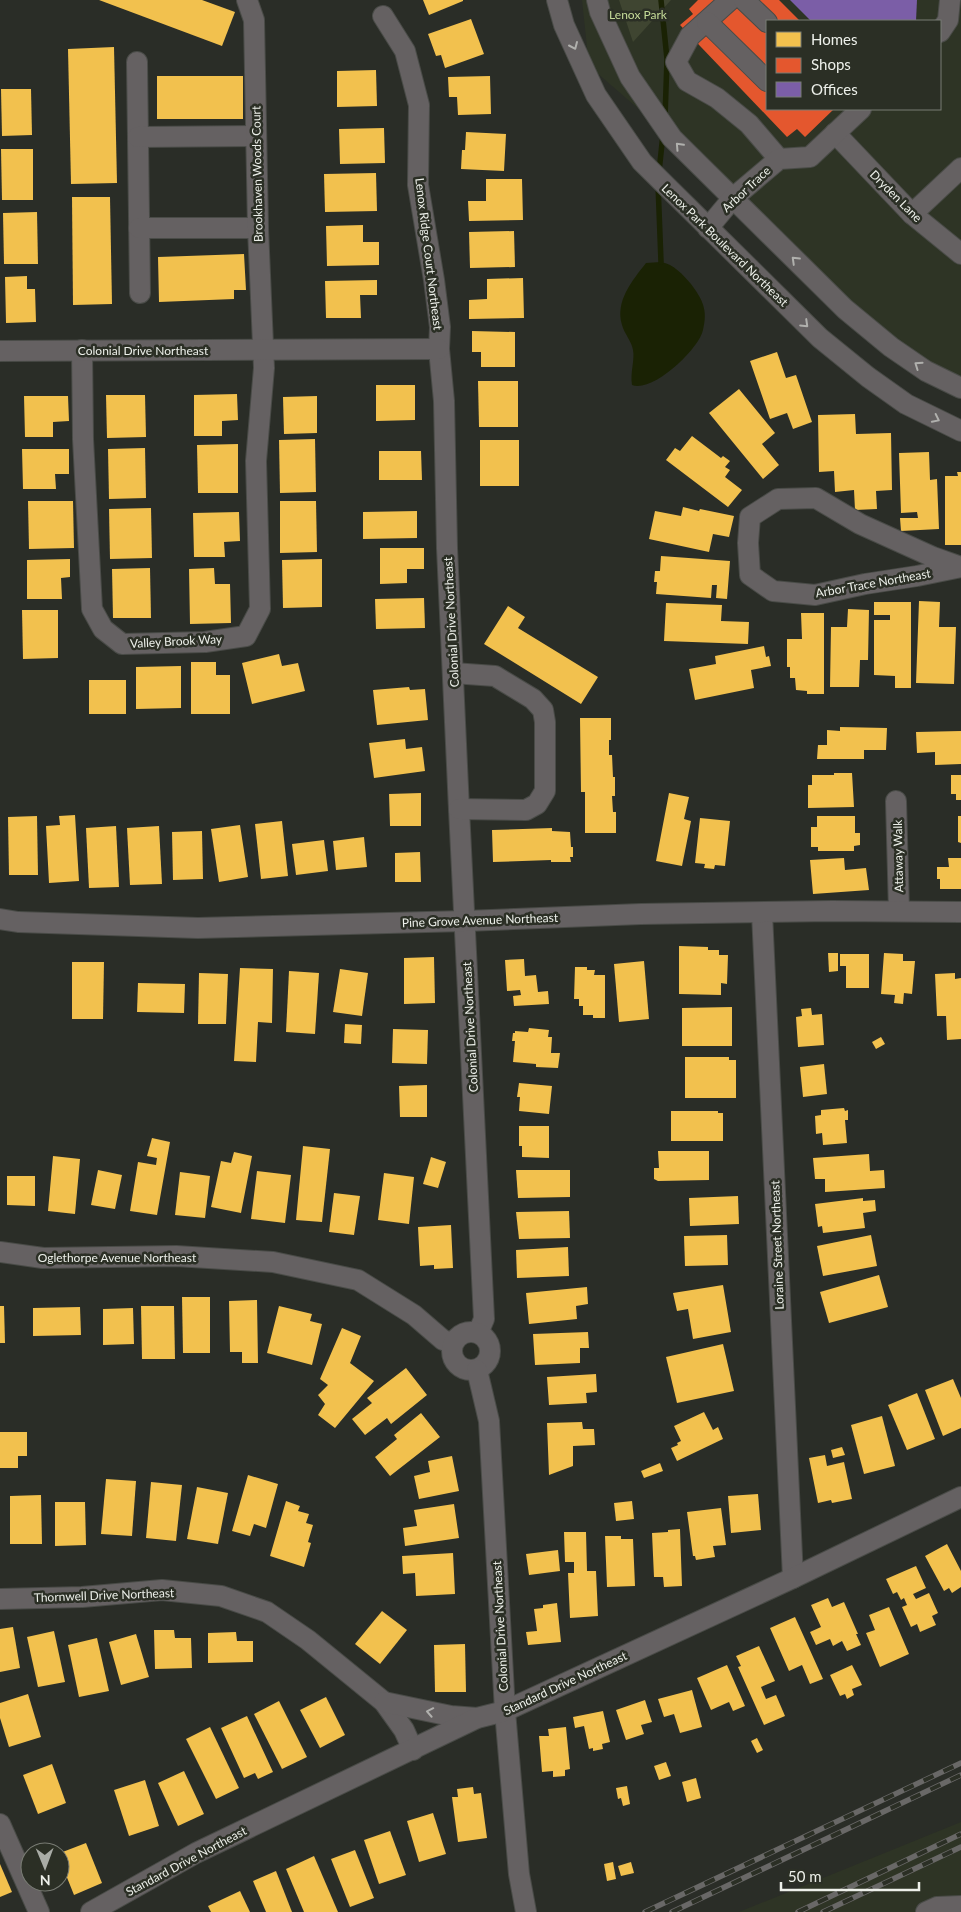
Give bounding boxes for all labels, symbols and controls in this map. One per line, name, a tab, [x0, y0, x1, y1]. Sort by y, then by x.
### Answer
park label: Lenox Park	[609, 7, 668, 22]
legend	[766, 20, 941, 110]
text: Homes	[811, 30, 857, 48]
one-way arrow	[567, 41, 578, 50]
text: Shops	[811, 55, 851, 73]
text: Offices	[811, 80, 858, 98]
street label: Brookhaven Woods Court	[248, 105, 266, 242]
one-way arrow	[676, 142, 685, 151]
street label: Arbor Trace	[719, 163, 773, 215]
street label: Dryden Lane	[867, 167, 925, 225]
street label: Lenox Ridge Court Northeast	[412, 177, 446, 332]
street label: Lenox Park Boulevard Northeast	[659, 181, 792, 310]
one-way arrow	[792, 257, 801, 266]
one-way arrow	[800, 318, 809, 327]
street label: Colonial Drive Northeast	[78, 343, 209, 358]
one-way arrow	[915, 363, 924, 371]
one-way arrow	[931, 413, 940, 423]
street label: Colonial Drive Northeast	[440, 556, 462, 688]
street label: Arbor Trace Northeast	[814, 565, 933, 601]
street label: Valley Brook Way	[130, 631, 223, 651]
street label: Attaway Walk	[890, 819, 906, 892]
street label: Pine Grove Avenue Northeast	[402, 910, 559, 930]
street label: Colonial Drive Northeast	[459, 961, 481, 1093]
street label: Loraine Street Northeast	[767, 1179, 787, 1310]
street label: Oglethorpe Avenue Northeast	[38, 1250, 197, 1265]
street label: Colonial Drive Northeast	[489, 1560, 511, 1692]
street label: Thornwell Drive Northeast	[33, 1585, 175, 1605]
street label: Standard Drive Northeast	[501, 1648, 630, 1718]
one-way arrow	[426, 1707, 435, 1717]
street label: Standard Drive Northeast	[123, 1822, 249, 1899]
north arrow	[20, 1842, 70, 1892]
scale bar	[781, 1860, 918, 1892]
text: 50 m	[788, 1867, 822, 1885]
text: N	[40, 1872, 51, 1889]

